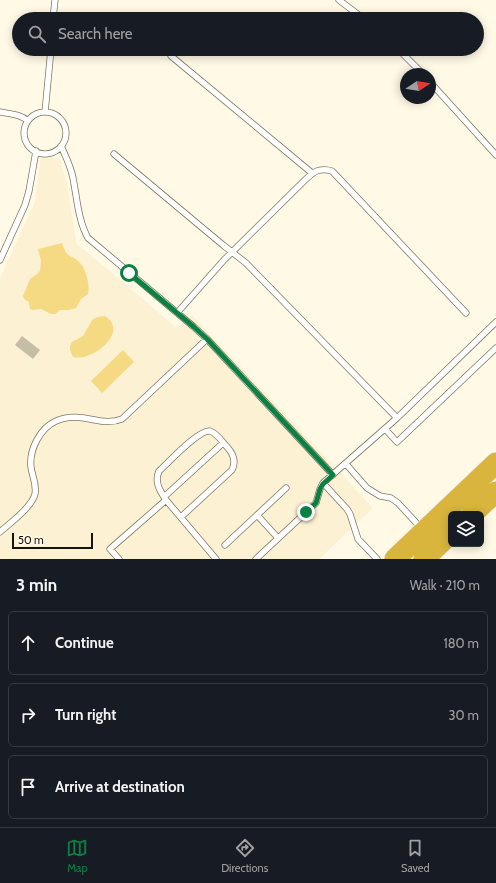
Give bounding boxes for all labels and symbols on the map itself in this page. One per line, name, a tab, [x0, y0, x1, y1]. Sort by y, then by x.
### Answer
north arrow	[400, 68, 436, 104]
route start	[120, 264, 138, 282]
route end	[297, 503, 315, 521]
scale bar	[12, 531, 93, 550]

